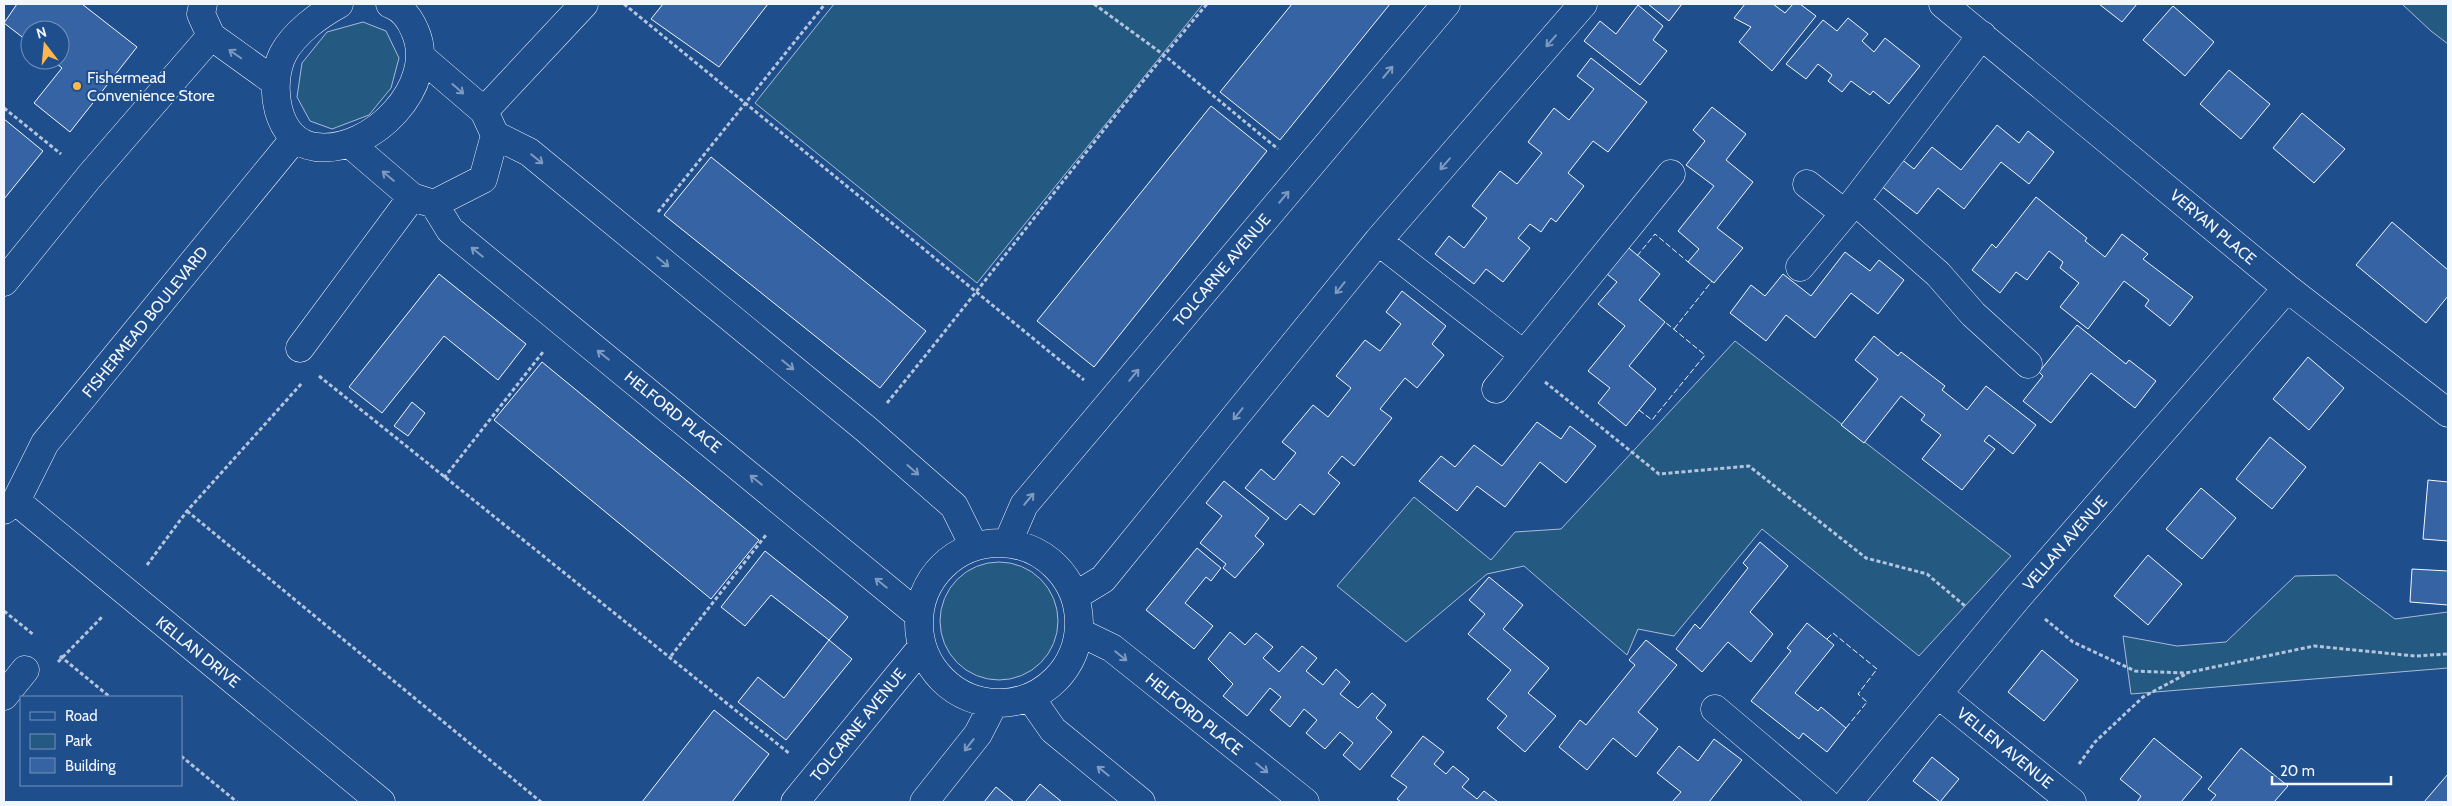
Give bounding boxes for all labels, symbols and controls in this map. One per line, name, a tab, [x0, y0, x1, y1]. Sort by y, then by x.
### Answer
north arrow	[20, 20, 70, 70]
text: N	[34, 22, 49, 43]
one-way arrow	[1546, 34, 1557, 47]
one-way arrow	[228, 49, 242, 59]
one-way arrow	[1383, 66, 1394, 79]
place label: Fishermead Convenience Store	[87, 68, 215, 105]
marker: Fishermead Convenience Store	[71, 80, 83, 92]
one-way arrow	[452, 83, 465, 95]
one-way arrow	[530, 153, 543, 164]
one-way arrow	[1439, 157, 1451, 170]
one-way arrow	[382, 171, 395, 182]
street label: VERYAN PLACE	[2166, 186, 2260, 269]
one-way arrow	[1278, 190, 1289, 203]
street label: TOLCARNE AVENUE	[1170, 210, 1275, 330]
street label: FISHERMEAD BOULEVARD	[78, 243, 212, 401]
one-way arrow	[471, 246, 484, 258]
one-way arrow	[656, 257, 669, 268]
one-way arrow	[1335, 281, 1346, 294]
one-way arrow	[597, 349, 610, 360]
one-way arrow	[782, 360, 795, 371]
street label: HELFORD PLACE	[621, 367, 725, 457]
one-way arrow	[1128, 368, 1140, 381]
one-way arrow	[1232, 407, 1243, 420]
one-way arrow	[906, 464, 919, 475]
one-way arrow	[750, 475, 763, 486]
street label: VELLAN AVENUE	[2019, 492, 2111, 594]
one-way arrow	[1024, 493, 1035, 506]
one-way arrow	[875, 578, 888, 589]
street label: KELLAN DRIVE	[152, 612, 244, 692]
one-way arrow	[1115, 650, 1128, 661]
street label: TOLCARNE AVENUE	[806, 664, 910, 786]
street label: HELFORD PLACE	[1142, 669, 1246, 759]
legend	[20, 696, 182, 786]
street label: VELLEN AVENUE	[1953, 704, 2057, 793]
text: Road	[65, 707, 98, 725]
text: Park	[65, 732, 92, 750]
one-way arrow	[964, 738, 975, 751]
scale bar	[2272, 754, 2391, 786]
text: Building	[65, 757, 116, 775]
one-way arrow	[1255, 762, 1268, 773]
text: 20 m	[2280, 762, 2315, 780]
one-way arrow	[1097, 766, 1110, 777]

